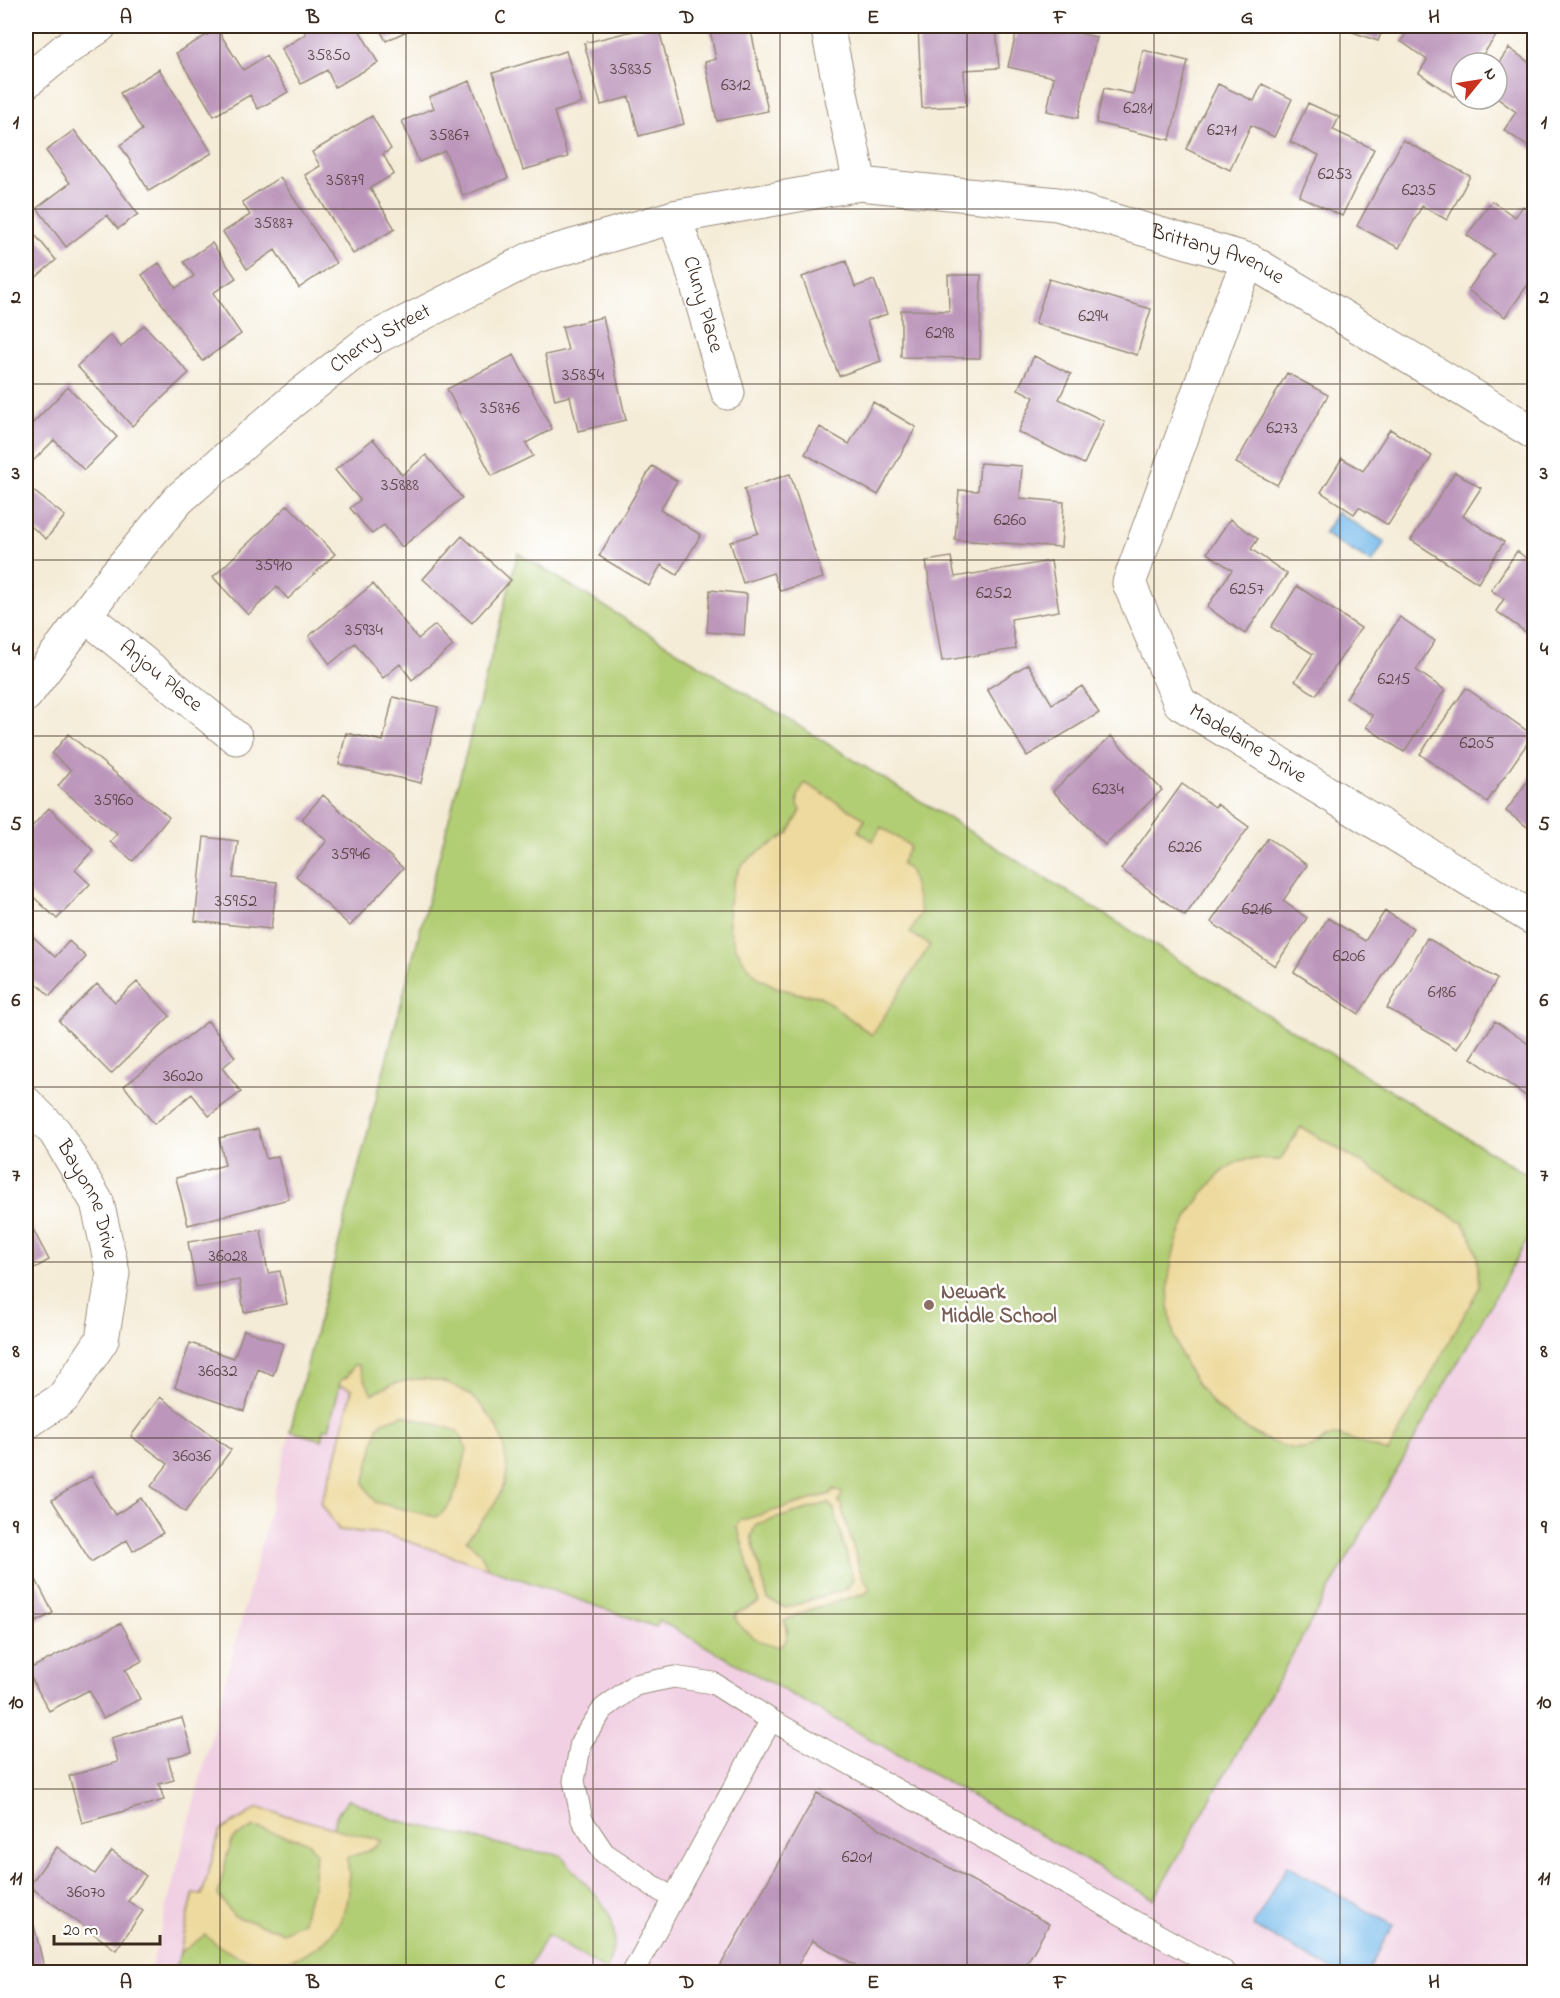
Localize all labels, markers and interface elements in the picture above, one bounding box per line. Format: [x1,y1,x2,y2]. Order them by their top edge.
text: A [120,4,132,33]
text: B [305,4,320,33]
text: C [495,4,506,33]
text: D [679,4,694,33]
text: E [867,4,879,33]
text: F [1053,4,1067,33]
text: G [1241,4,1254,33]
text: H [1428,4,1440,33]
house number: 35850 [308,43,350,69]
north arrow [1449,51,1509,111]
house number: 35835 [610,57,652,83]
text: N [1477,64,1503,85]
house number: 6312 [721,73,751,99]
house number: 6281 [1123,96,1153,122]
text: 1 [13,109,20,138]
text: 1 [1541,109,1548,138]
house number: 6271 [1207,118,1237,144]
house number: 35867 [430,123,470,149]
house number: 6253 [1318,162,1352,188]
house number: 35879 [326,168,364,194]
house number: 6235 [1402,178,1436,204]
house number: 35887 [255,211,294,237]
street label: Brittany Avenue [1146,217,1290,293]
street label: Cluny Place [674,253,731,357]
text: 2 [10,284,21,313]
text: 2 [1538,284,1549,313]
street label: Cherry Street [324,297,436,381]
house number: 6294 [1078,304,1108,330]
house number: 6298 [925,321,955,347]
house number: 35854 [562,363,605,389]
house number: 35876 [480,396,520,422]
house number: 6273 [1266,416,1298,442]
text: 3 [11,460,20,489]
text: 3 [1539,460,1548,489]
house number: 35888 [381,473,419,499]
house number: 6260 [994,508,1027,534]
house number: 35910 [256,553,293,579]
house number: 6257 [1230,577,1265,603]
house number: 6252 [976,581,1012,607]
house number: 35934 [345,618,384,644]
street label: Anjou Place [112,633,209,720]
text: 4 [12,636,21,665]
text: 4 [1540,636,1549,665]
house number: 6215 [1378,667,1410,693]
street label: Madelaine Drive [1183,697,1312,792]
house number: 6205 [1460,731,1494,757]
house number: 6234 [1092,777,1124,803]
house number: 35960 [95,788,134,814]
text: 5 [10,811,22,840]
text: 5 [1538,811,1550,840]
house number: 6226 [1168,835,1202,861]
house number: 35946 [332,842,370,868]
house number: 35952 [215,889,257,915]
house number: 6216 [1242,897,1272,923]
house number: 6206 [1333,944,1365,970]
house number: 6186 [1428,980,1456,1006]
text: 6 [12,987,21,1016]
text: 6 [1540,987,1549,1016]
house number: 36020 [163,1064,203,1090]
street label: Bayonne Drive [48,1134,125,1263]
text: 7 [12,1162,21,1191]
text: 7 [1540,1162,1549,1191]
house number: 36028 [209,1244,248,1270]
place label: Newark Middle School [941,1278,1057,1332]
marker: Newark Middle School [922,1298,936,1312]
text: 8 [11,1338,20,1367]
text: 8 [1539,1338,1548,1367]
house number: 36032 [198,1359,238,1385]
house number: 36036 [173,1444,211,1470]
text: 9 [12,1514,20,1543]
text: 9 [1540,1514,1548,1543]
text: 10 [9,1689,24,1718]
text: 10 [1537,1689,1552,1718]
house number: 6201 [842,1845,872,1871]
text: 11 [10,1865,23,1894]
text: 11 [1538,1865,1551,1894]
house number: 36070 [67,1880,105,1906]
scale bar [54,1908,160,1946]
text: 20 m [63,1918,98,1944]
text: A [120,1969,132,1998]
text: B [305,1969,320,1998]
text: C [495,1969,506,1998]
text: D [679,1969,694,1998]
text: E [867,1969,879,1998]
text: F [1053,1969,1067,1998]
text: G [1241,1969,1254,1998]
text: H [1428,1969,1440,1998]

